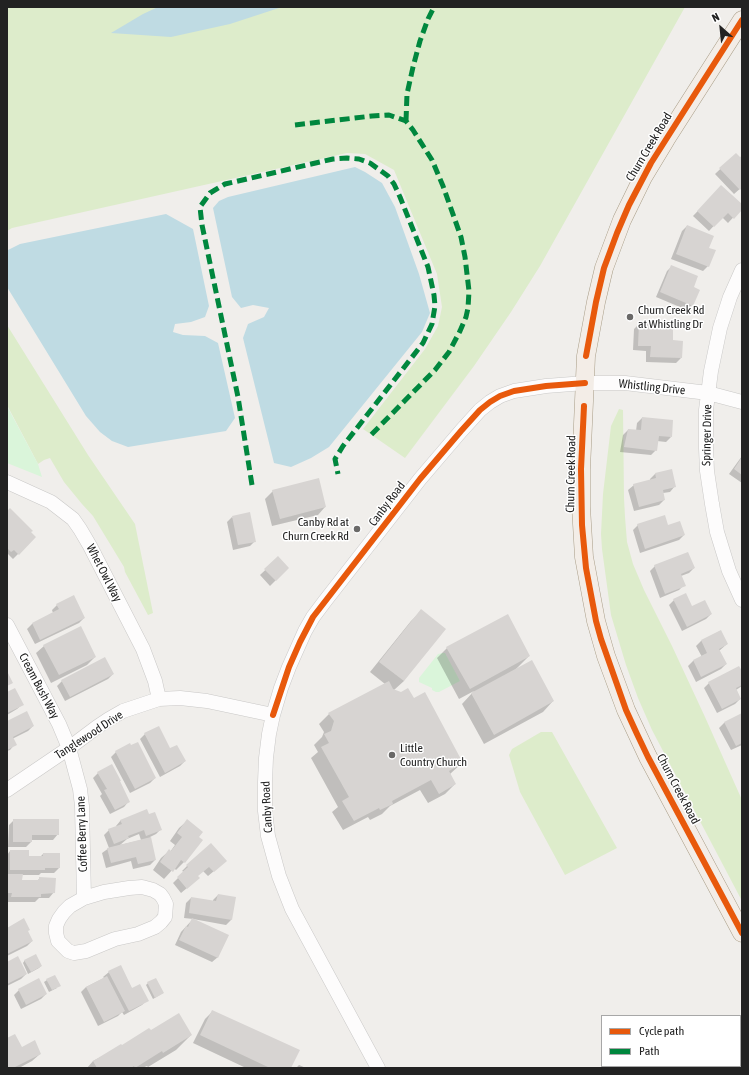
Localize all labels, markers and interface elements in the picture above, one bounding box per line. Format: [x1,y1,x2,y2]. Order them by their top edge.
north arrow [701,8,741,48]
text: N [710,10,721,24]
street label: Churn Creek Road [623,110,675,184]
place label: Churn Creek Rd at Whistling Dr [638,303,704,331]
marker: Churn Creek Rd at Whistling Dr [625,312,635,322]
street label: Whistling Drive [618,376,686,398]
street label: Springer Drive [699,404,715,466]
street label: Churn Creek Road [563,435,579,513]
street label: Canby Road [366,479,408,529]
place label: Canby Rd at Churn Creek Rd [283,515,349,543]
marker: Canby Rd at Churn Creek Rd [352,524,362,534]
street label: Whet Owl Way [83,542,125,604]
street label: Cream Bush Way [16,651,62,721]
street label: Tanglewood Drive [52,708,126,762]
place label: Little Country Church [400,741,467,769]
marker: Little Country Church [387,750,397,760]
street label: Churn Creek Road [653,751,703,827]
street label: Canby Road [258,781,276,833]
street label: Coffee Berry Lane [73,796,91,872]
legend [601,1015,741,1067]
text: Cycle path [639,1024,684,1038]
text: Path [639,1044,660,1058]

